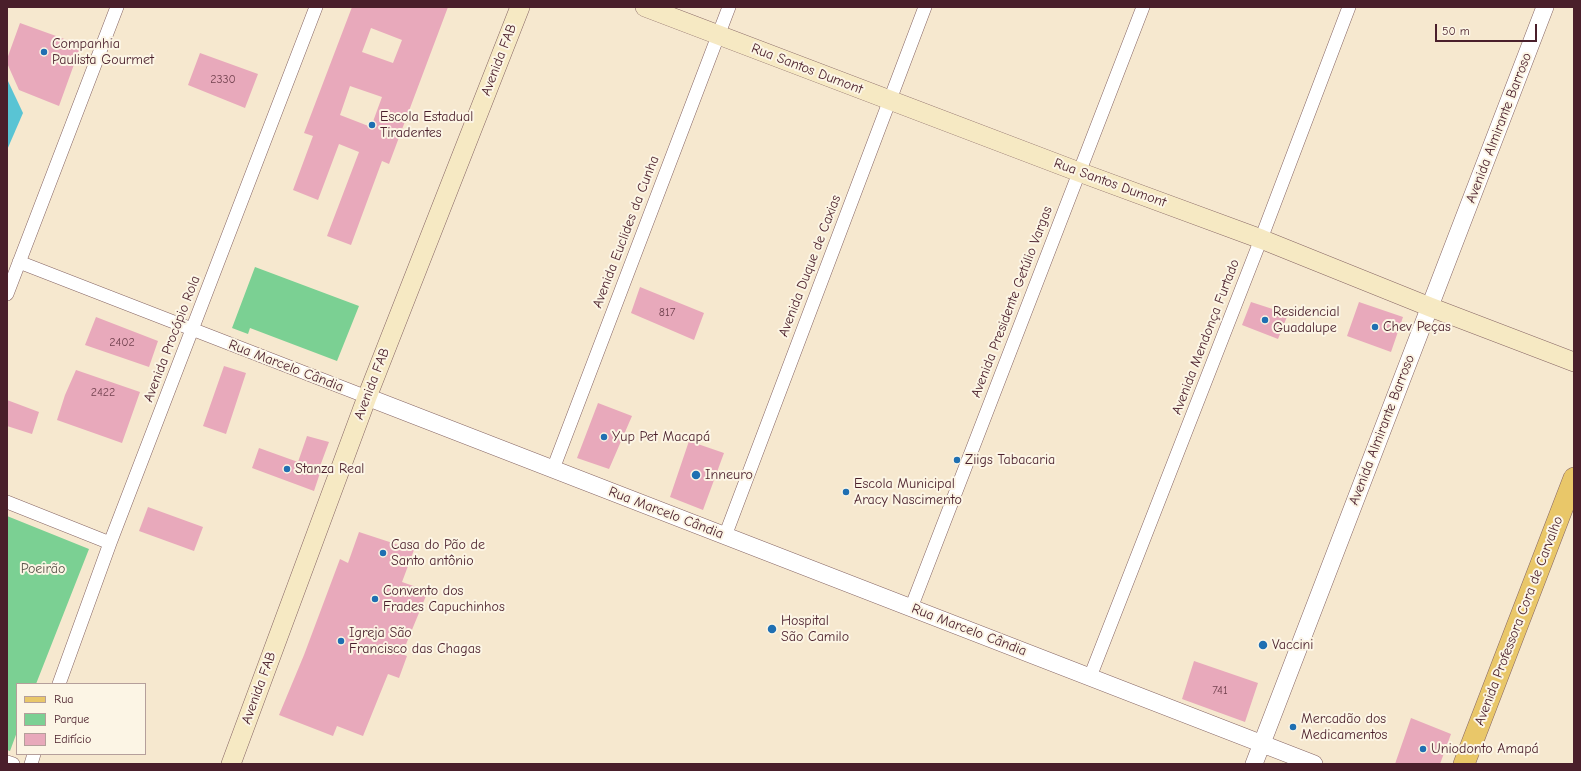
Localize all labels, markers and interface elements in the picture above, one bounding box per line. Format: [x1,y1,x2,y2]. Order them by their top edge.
scale bar [1437,16,1539,42]
street label: Avenida FAB [478,22,520,98]
text: 50 m [1442,24,1470,38]
place label: Companhia Paulista Gourmet [52,36,154,68]
street label: Rua Santos Dumont [749,40,865,98]
marker: Companhia Paulista Gourmet [39,47,49,57]
street label: Avenida Almirante Barroso [1463,50,1535,206]
house number: 2330 [210,73,236,87]
place label: Escola Estadual Tiradentes [380,109,473,142]
marker: Escola Estadual Tiradentes [367,120,377,130]
street label: Avenida Euclides da Cunha [589,153,663,311]
street label: Rua Santos Dumont [1052,155,1168,211]
street label: Avenida Duque de Caxias [775,193,845,339]
street label: Avenida Presidente Getúlio Vargas [968,204,1056,400]
street label: Avenida Mendonça Furtado [1169,257,1243,417]
street label: Avenida Procópio Rola [140,273,204,405]
place label: Residencial Guadalupe [1273,304,1340,336]
house number: 817 [659,306,675,320]
marker: Residencial Guadalupe [1260,315,1270,325]
place label: Chev Peças [1383,319,1451,335]
marker: Chev Peças [1370,322,1380,332]
house number: 2402 [109,336,135,350]
street label: Rua Marcelo Cândia [226,336,346,396]
street label: Avenida FAB [351,346,393,422]
street label: Avenida Almirante Barroso [1346,352,1418,508]
house number: 2422 [91,386,115,400]
place label: Yup Pet Macapá [612,429,710,445]
marker: Yup Pet Macapá [599,432,609,442]
place label: Ziigs Tabacaria [965,452,1055,468]
marker: Ziigs Tabacaria [952,455,962,465]
place label: Stanza Real [295,461,364,477]
marker: Stanza Real [282,464,292,474]
place label: Inneuro [705,467,753,483]
marker: Inneuro [690,469,702,481]
place label: Escola Municipal Aracy Nascimento [854,476,962,508]
street label: Rua Marcelo Cândia [606,483,726,543]
marker: Escola Municipal Aracy Nascimento [841,487,851,497]
street label: Avenida Professora Cora de Carvalho [1471,514,1567,728]
place label: Casa do Pão de Santo antônio [391,537,485,570]
marker: Casa do Pão de Santo antônio [378,548,388,558]
park label: Poeirão [21,561,65,577]
place label: Convento dos Frades Capuchinhos [383,583,505,616]
marker: Convento dos Frades Capuchinhos [370,594,380,604]
street label: Rua Marcelo Cândia [909,600,1029,660]
place label: Hospital São Camilo [781,613,849,646]
marker: Hospital São Camilo [766,623,778,635]
place label: Igreja São Francisco das Chagas [349,625,481,658]
marker: Igreja São Francisco das Chagas [336,636,346,646]
place label: Vaccini [1272,637,1314,653]
marker: Vaccini [1257,639,1269,651]
street label: Avenida FAB [238,650,280,726]
legend [16,683,146,755]
house number: 741 [1212,684,1228,698]
text: Rua [54,692,73,706]
place label: Mercadão dos Medicamentos [1301,711,1387,744]
text: Parque [54,712,89,726]
marker: Mercadão dos Medicamentos [1288,722,1298,732]
text: Edifício [54,732,91,746]
place label: Uniodonto Amapá [1431,741,1539,757]
marker: Uniodonto Amapá [1418,744,1428,754]

